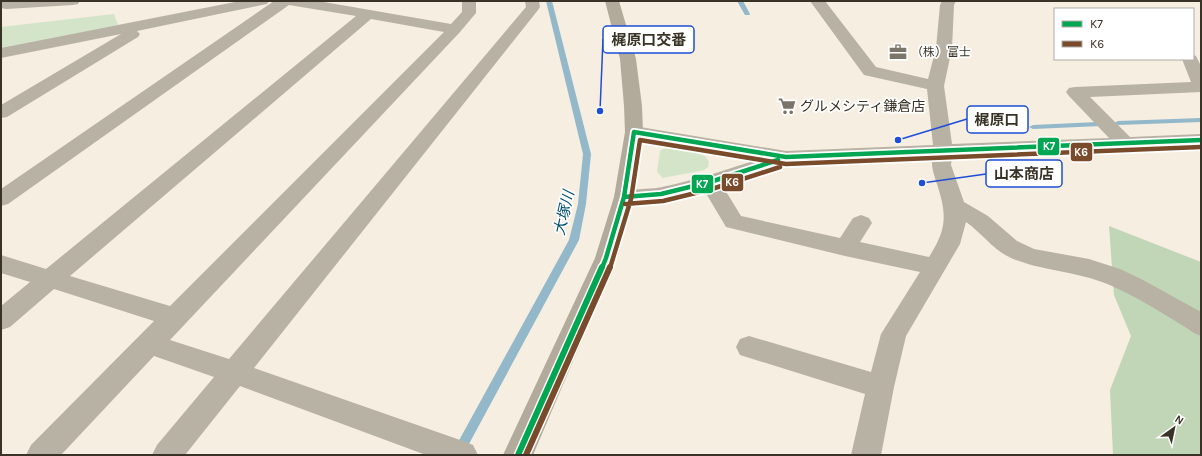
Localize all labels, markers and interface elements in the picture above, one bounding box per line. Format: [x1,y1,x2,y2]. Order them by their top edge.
legend [1054,8,1194,60]
text: K7 [1090,17,1103,31]
callout: 梶原口交番 [603,26,694,53]
text: 梶原口交番 [611,31,687,49]
text: K6 [1090,37,1104,51]
office icon: （株）富士 [888,42,908,62]
place label: （株）富士 [911,45,971,59]
supermarket icon: グルメシティ鎌倉店 [777,96,797,116]
place label: グルメシティ鎌倉店 [800,98,925,115]
callout: 梶原口 [967,106,1028,133]
text: 梶原口 [974,111,1020,129]
line badge: K7 [1037,137,1060,156]
text: K7 [1043,140,1056,153]
line badge: K6 [1070,142,1093,162]
text: K6 [1074,146,1088,159]
callout: 山本商店 [986,160,1062,187]
text: 山本商店 [994,165,1054,183]
line badge: K6 [721,173,744,192]
line badge: K7 [691,174,714,194]
text: K6 [725,176,739,189]
text: K7 [696,178,709,191]
water label: 大塚川 [550,187,578,237]
north arrow [1154,408,1194,448]
text: N [1172,412,1186,428]

